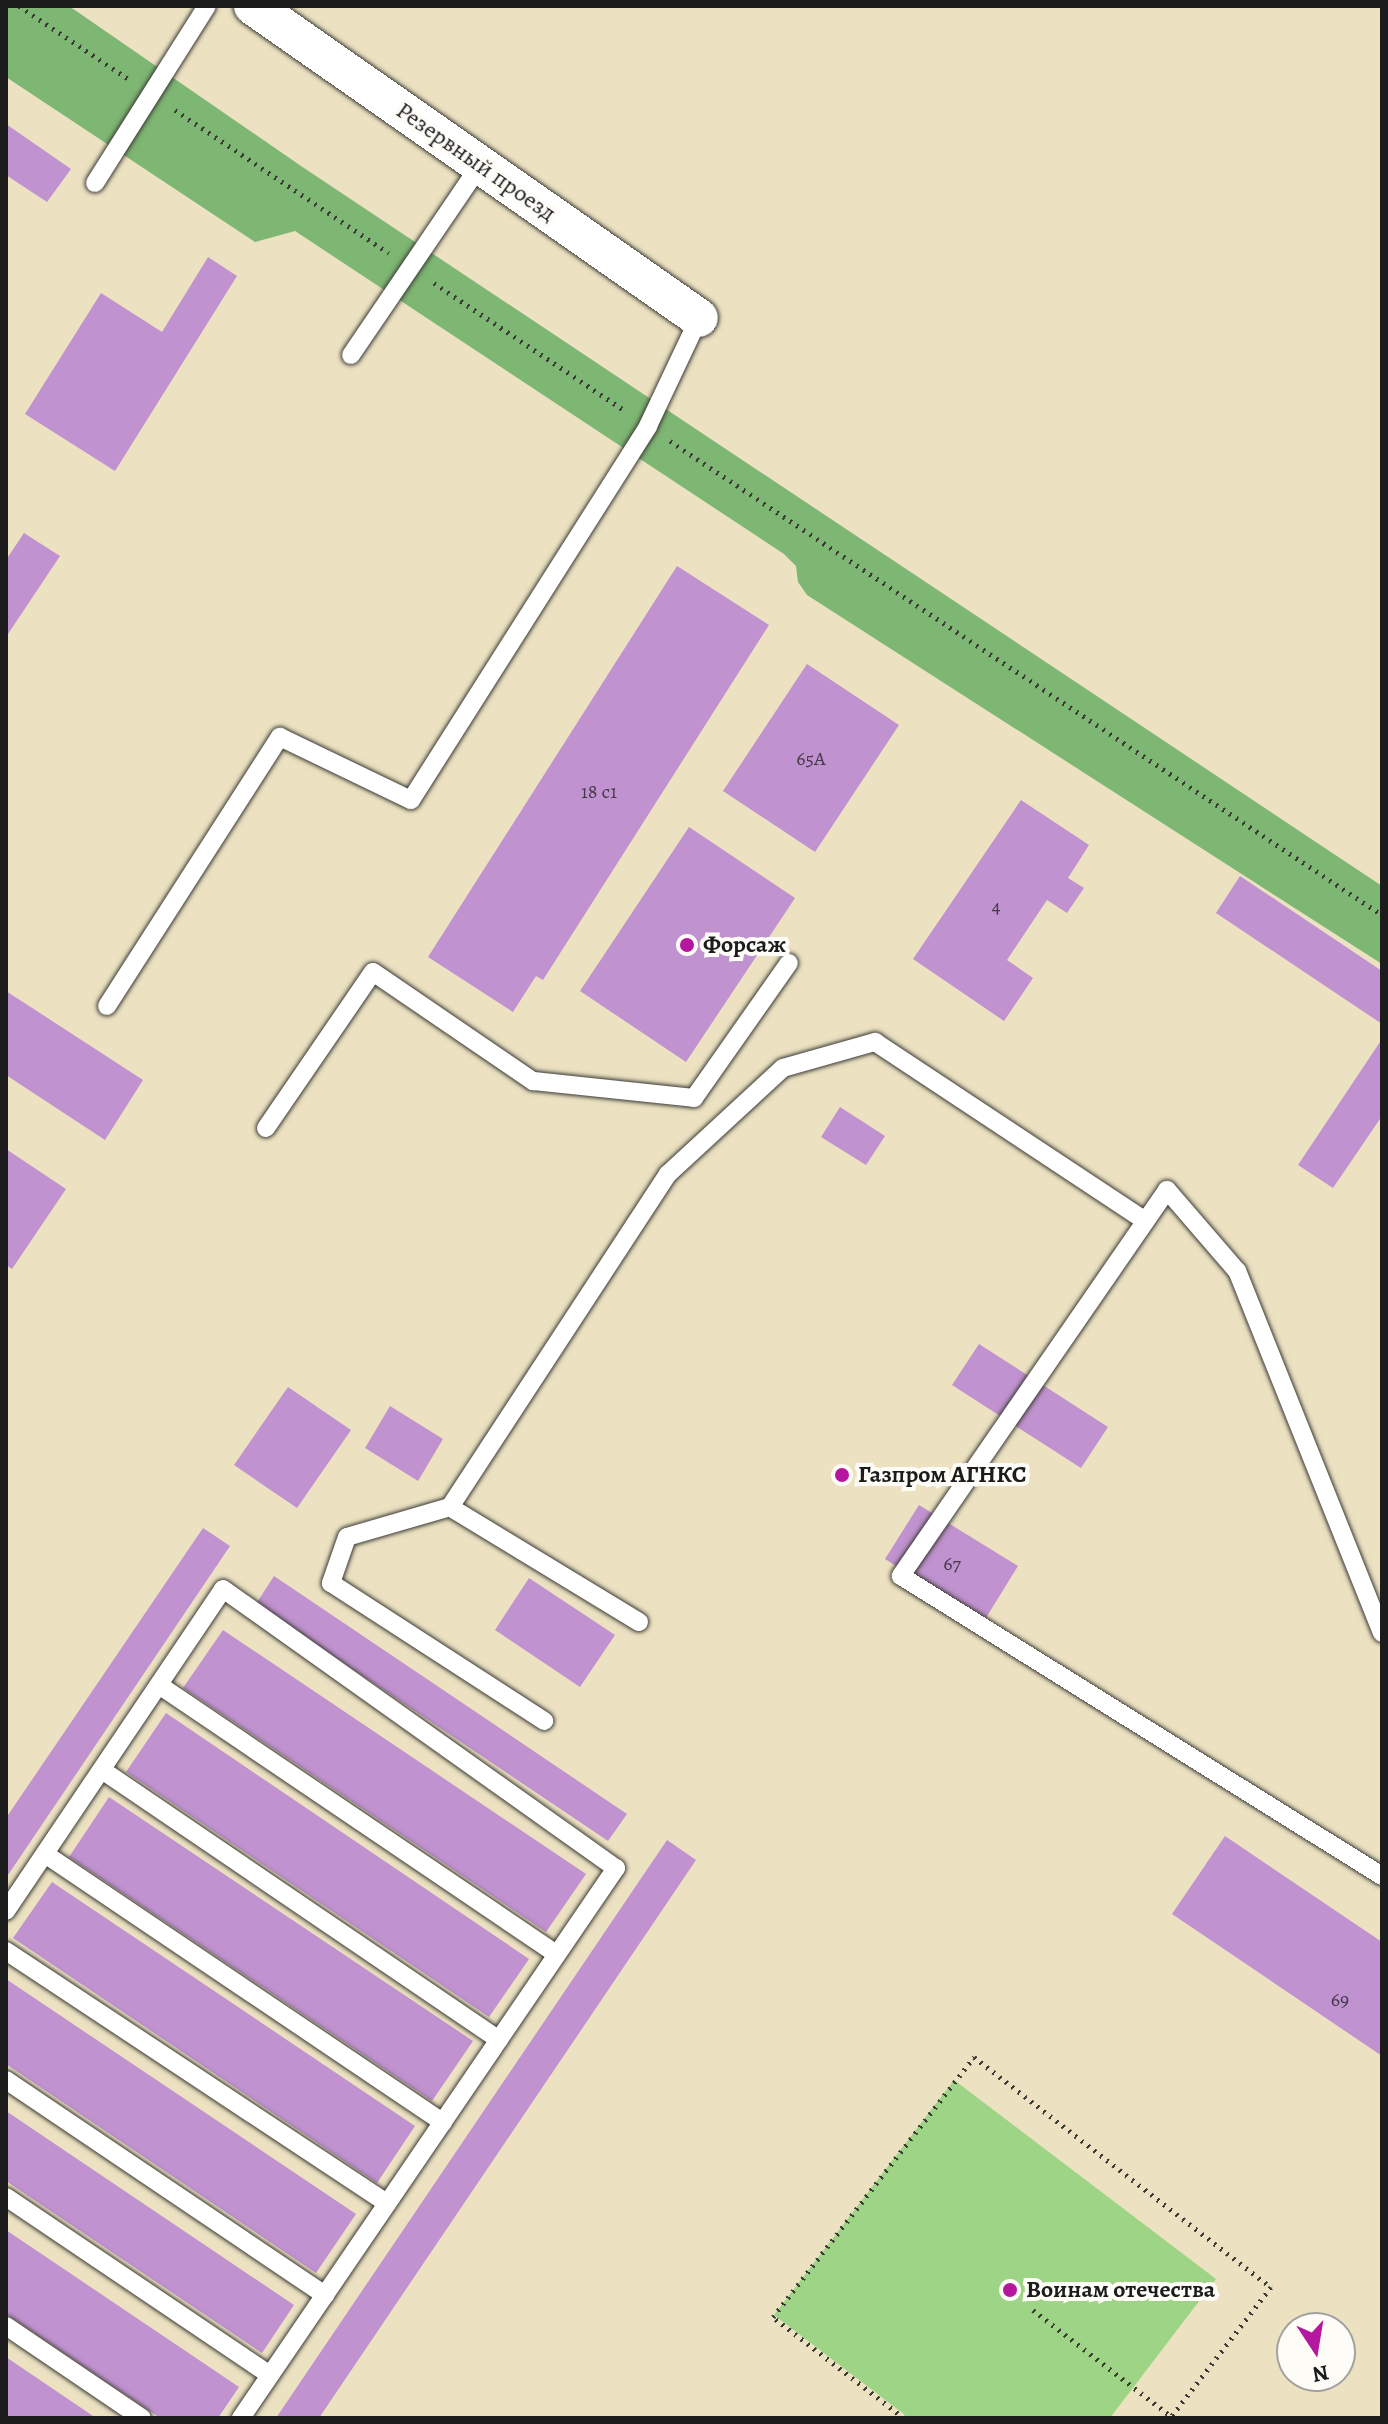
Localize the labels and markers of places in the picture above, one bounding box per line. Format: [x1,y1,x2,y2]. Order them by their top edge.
place label: Форсаж [703,931,786,959]
marker: Форсаж [678,936,696,954]
place label: Газпром АГНКС [858,1461,1027,1489]
marker: Газпром АГНКС [833,1466,851,1484]
place label: Воинам отечества [1026,2276,1215,2304]
marker: Воинам отечества [1001,2281,1019,2299]

